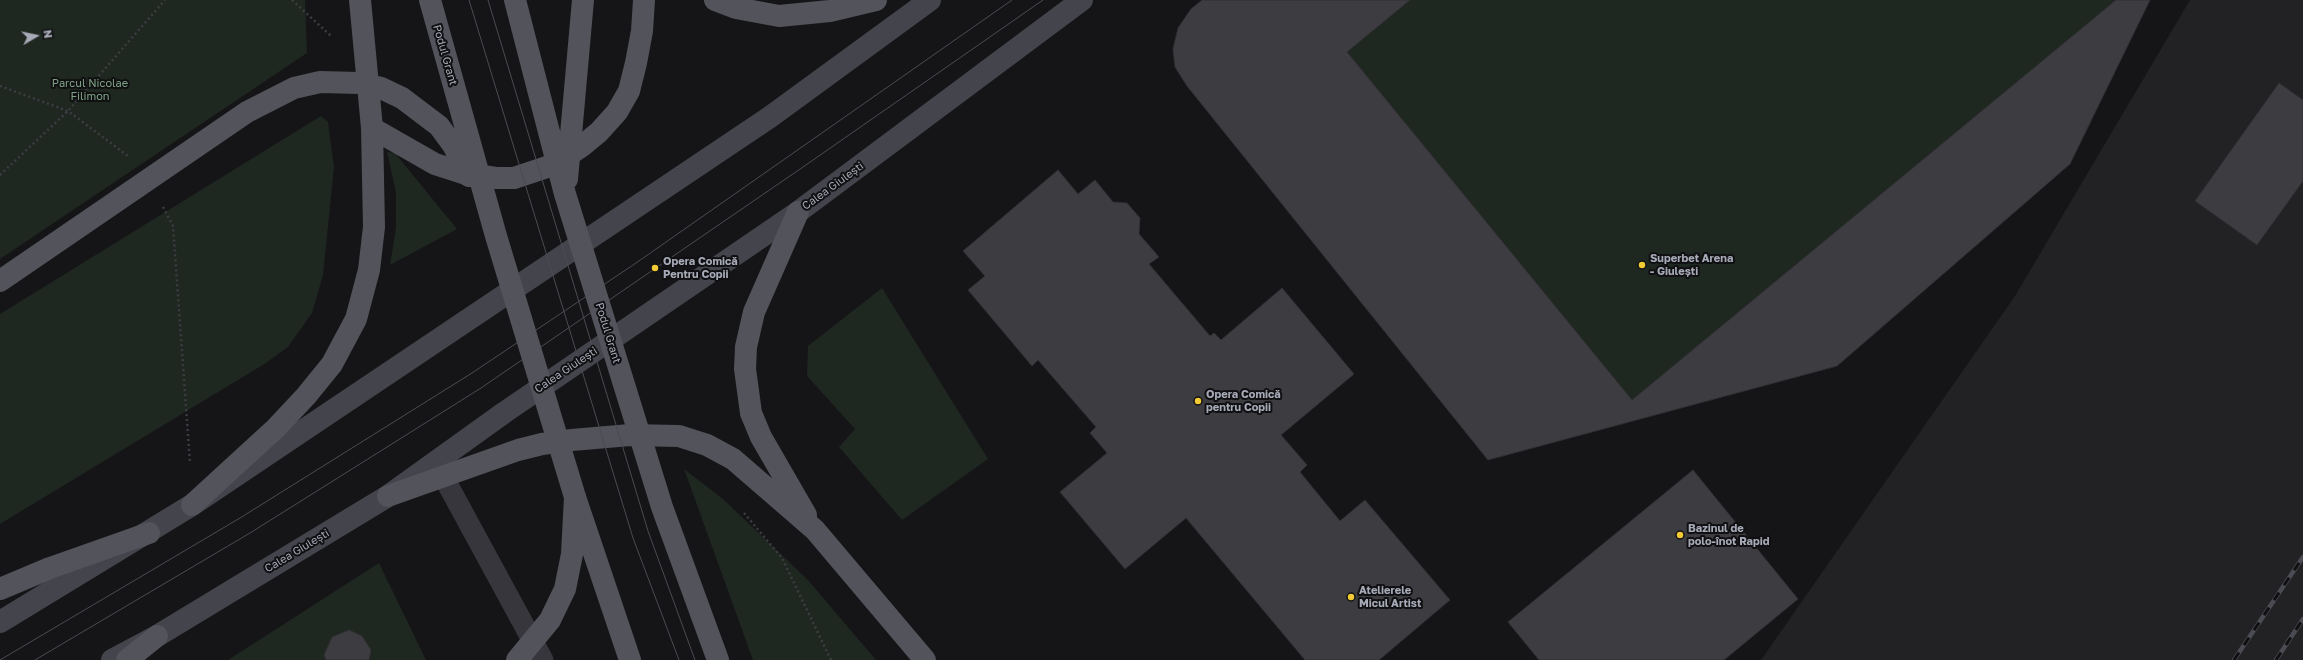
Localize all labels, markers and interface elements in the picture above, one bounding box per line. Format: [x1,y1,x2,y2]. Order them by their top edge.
north arrow [16,16,56,56]
street label: Podul Grant [430,23,460,87]
text: N [41,29,55,39]
park label: Parcul Nicolae Filimon [52,77,128,103]
street label: Calea Giulești [800,159,866,213]
place label: Superbet Arena - Giulești [1650,252,1733,278]
place label: Opera Comică Pentru Copii [663,255,738,281]
marker: Superbet Arena - Giulești [1637,260,1647,270]
marker: Opera Comică Pentru Copii [650,263,660,273]
street label: Podul Grant [593,301,623,365]
street label: Calea Giulești [532,344,600,396]
place label: Opera Comică pentru Copii [1206,388,1281,414]
marker: Opera Comică pentru Copii [1193,396,1203,406]
place label: Bazinul de polo-înot Rapid [1688,522,1770,548]
street label: Calea Giulești [262,527,332,575]
marker: Bazinul de polo-înot Rapid [1675,530,1685,540]
place label: Atelierele Micul Artist [1359,584,1421,610]
marker: Atelierele Micul Artist [1346,592,1356,602]

